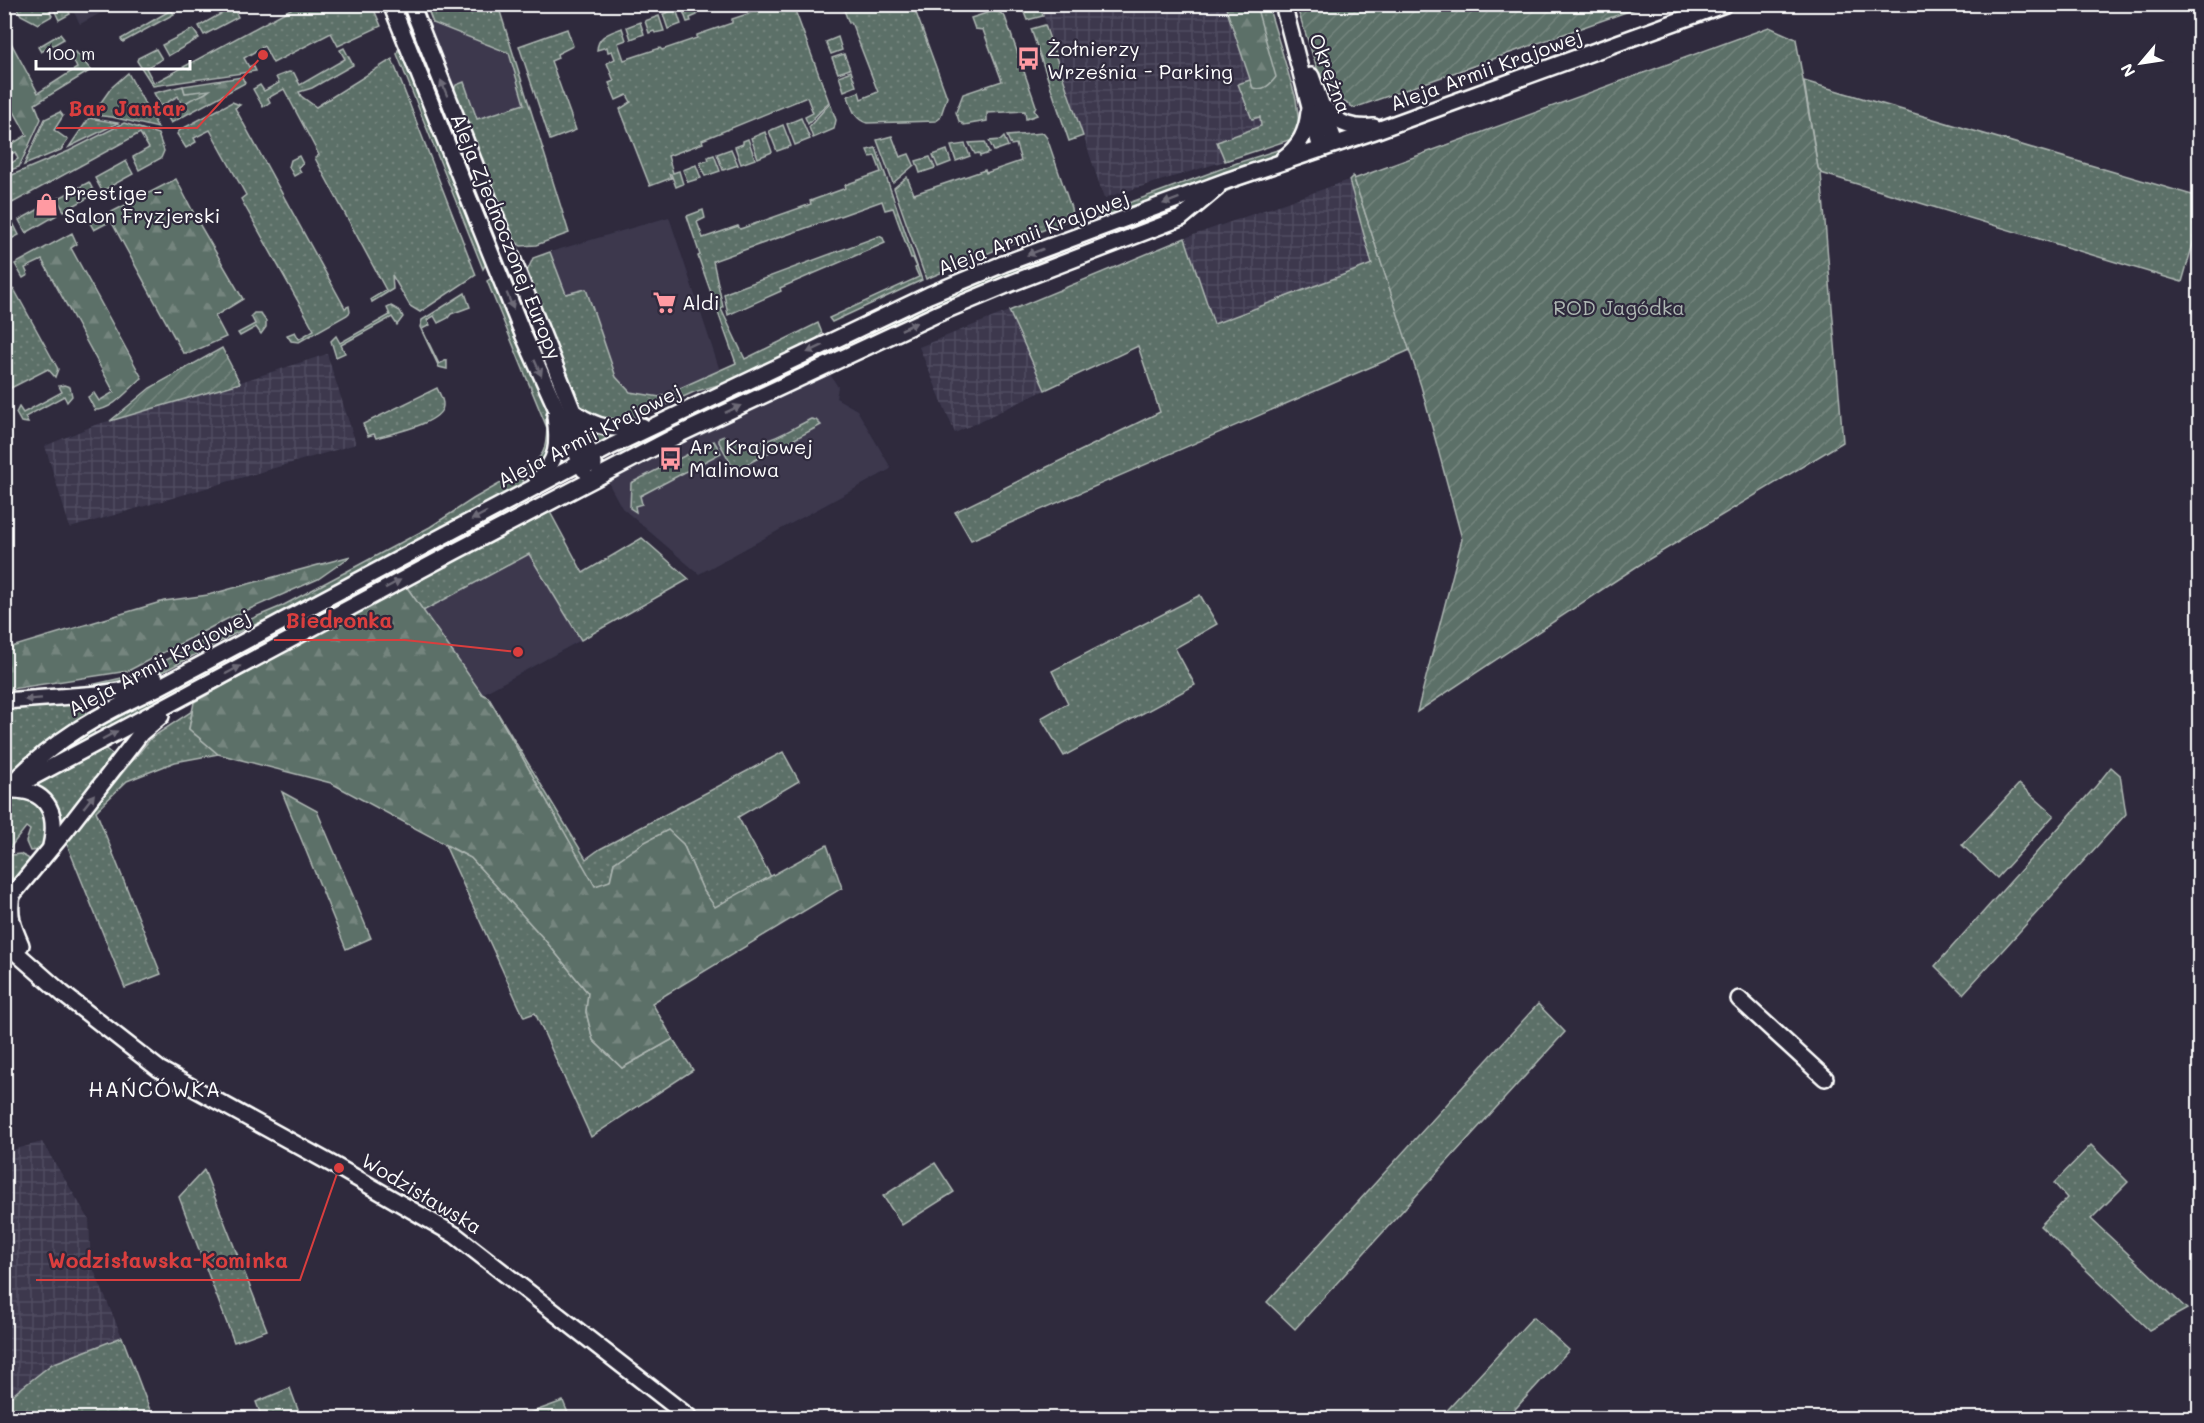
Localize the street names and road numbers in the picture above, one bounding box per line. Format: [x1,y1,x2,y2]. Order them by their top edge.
street label: Aleja Armii Krajowej [1386,22,1586,116]
street label: Okrężna [1304,29,1358,117]
street label: Aleja Zjednoczonej Europy [446,109,568,363]
street label: Aleja Armii Krajowej [934,183,1132,281]
street label: Aleja Armii Krajowej [493,377,685,493]
street label: Aleja Armii Krajowej [63,603,255,721]
street label: Wodzisławska [357,1147,487,1239]

